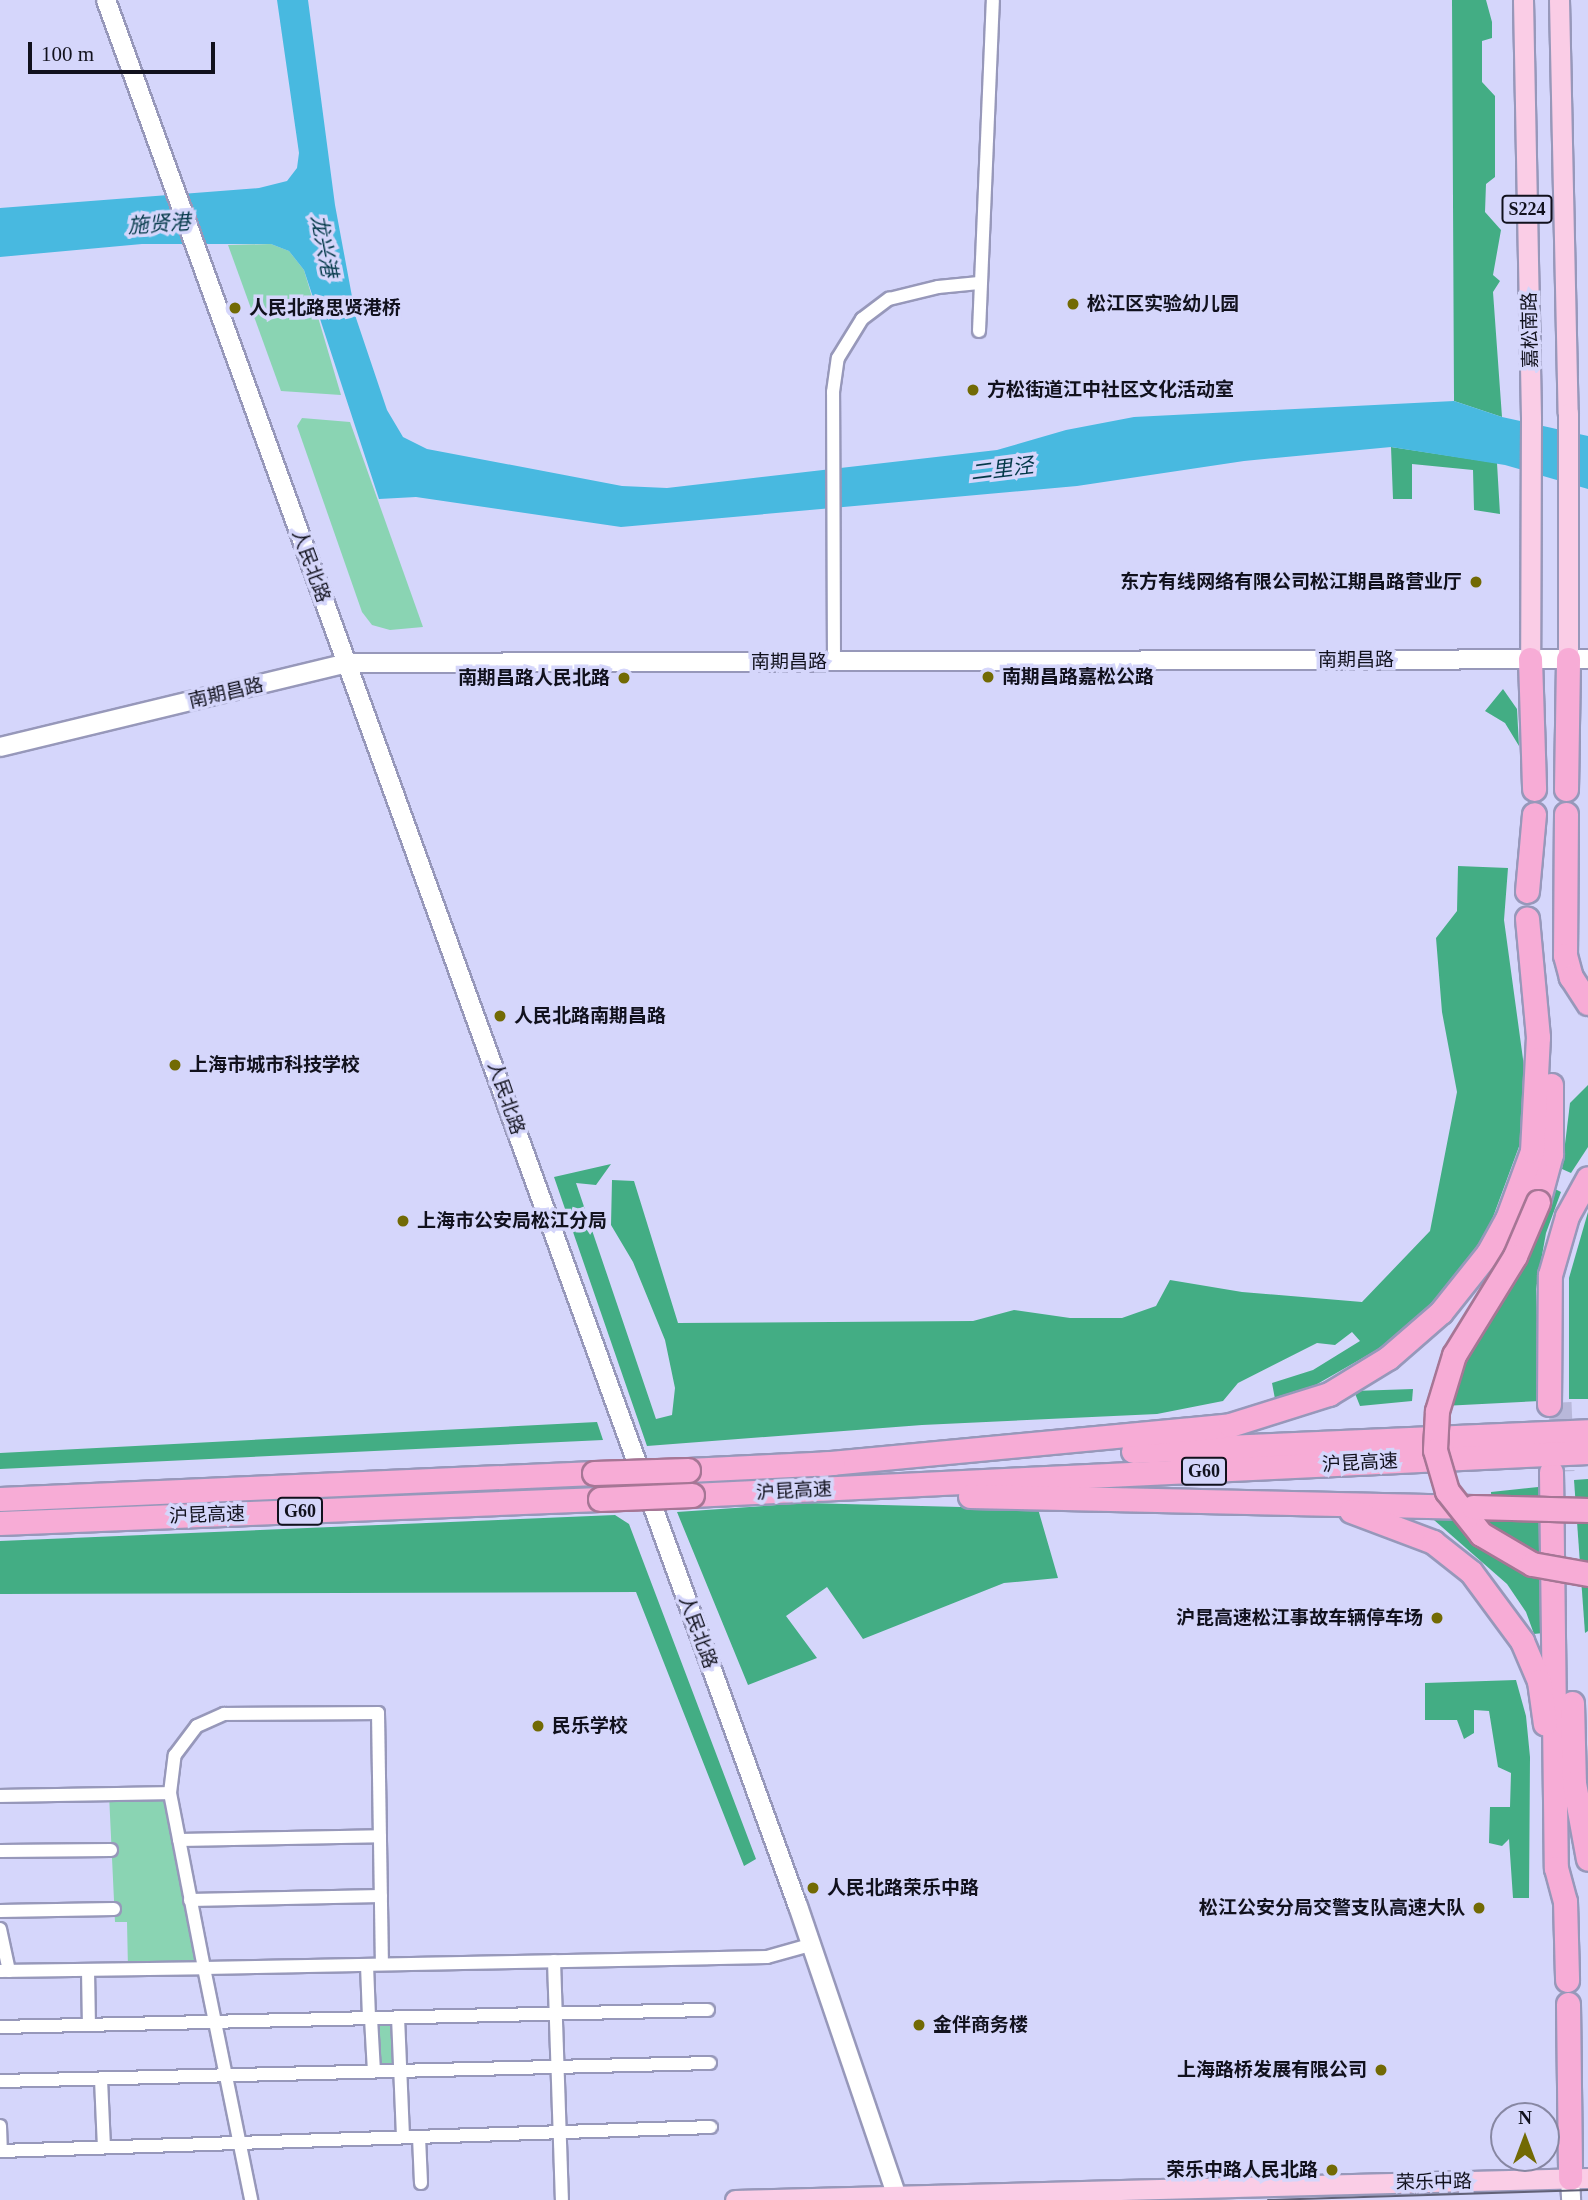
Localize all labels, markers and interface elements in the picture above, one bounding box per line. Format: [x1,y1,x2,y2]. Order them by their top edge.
scale bar [32,28,219,72]
text: 100 m [41,42,94,66]
road number: S224 [1501,194,1553,224]
water label: 施贤港 [127,209,191,239]
water label: 龙兴港 [306,213,342,279]
street label: 嘉松南路 [1518,292,1542,368]
place label: 松江区实验幼儿园 [1087,293,1239,315]
marker: 松江区实验幼儿园 [1065,296,1081,312]
place label: 人民北路思贤港桥 [249,297,401,319]
marker: 人民北路思贤港桥 [227,300,243,316]
place label: 方松街道江中社区文化活动室 [987,379,1234,401]
marker: 方松街道江中社区文化活动室 [965,382,981,398]
water label: 二里泾 [969,453,1035,485]
street label: 人民北路 [287,526,335,606]
place label: 东方有线网络有限公司松江期昌路营业厅 [1120,571,1462,593]
marker: 东方有线网络有限公司松江期昌路营业厅 [1468,574,1484,590]
street label: 南期昌路 [1318,649,1394,671]
street label: 南期昌路 [751,651,827,673]
place label: 南期昌路嘉松公路 [1002,666,1154,688]
place label: 南期昌路人民北路 [458,667,610,689]
marker: 南期昌路嘉松公路 [980,669,996,685]
marker: 南期昌路人民北路 [616,670,632,686]
street label: 南期昌路 [186,673,266,713]
place label: 人民北路南期昌路 [514,1005,666,1027]
marker: 人民北路南期昌路 [492,1008,508,1024]
place label: 上海市城市科技学校 [189,1054,360,1076]
marker: 上海市城市科技学校 [167,1057,183,1073]
street label: 人民北路 [483,1058,529,1138]
place label: 上海市公安局松江分局 [417,1210,607,1232]
marker: 上海市公安局松江分局 [395,1213,411,1229]
street label: 沪昆高速 [1321,1450,1399,1476]
road number: G60 [1180,1456,1228,1486]
street label: 沪昆高速 [755,1478,833,1504]
road number: G60 [276,1496,324,1526]
street label: 沪昆高速 [169,1502,245,1528]
street label: 人民北路 [674,1592,722,1672]
place label: 沪昆高速松江事故车辆停车场 [1176,1607,1423,1629]
marker: 沪昆高速松江事故车辆停车场 [1429,1610,1445,1626]
place label: 民乐学校 [552,1715,628,1737]
marker: 民乐学校 [530,1718,546,1734]
place label: 人民北路荣乐中路 [827,1877,979,1899]
marker: 人民北路荣乐中路 [805,1880,821,1896]
place label: 松江公安分局交警支队高速大队 [1199,1897,1465,1919]
marker: 松江公安分局交警支队高速大队 [1471,1900,1487,1916]
place label: 金伴商务楼 [933,2014,1028,2036]
marker: 金伴商务楼 [911,2017,927,2033]
place label: 上海路桥发展有限公司 [1177,2059,1367,2081]
marker: 上海路桥发展有限公司 [1373,2062,1389,2078]
north arrow [1490,2102,1560,2172]
text: N [1518,2107,1532,2128]
place label: 荣乐中路人民北路 [1166,2159,1318,2181]
marker: 荣乐中路人民北路 [1324,2162,1340,2178]
street label: 荣乐中路 [1396,2170,1472,2194]

